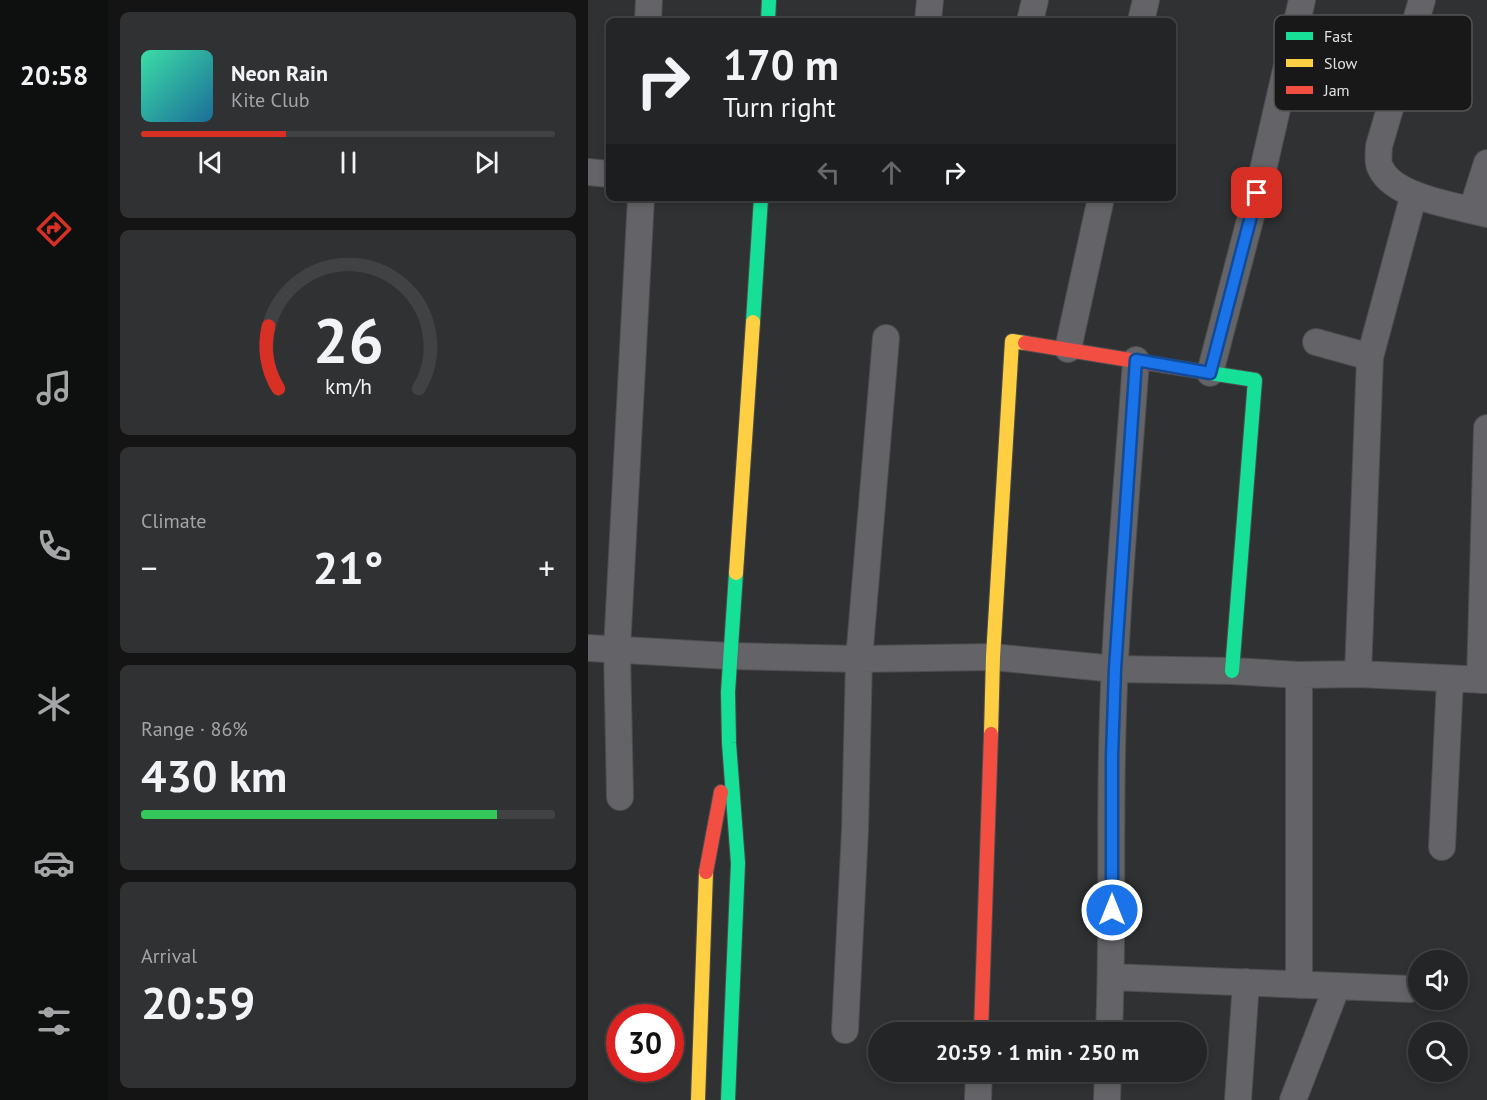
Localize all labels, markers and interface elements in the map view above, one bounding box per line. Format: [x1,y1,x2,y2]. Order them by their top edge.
legend [1274,15,1472,111]
text: Fast [1324,26,1353,46]
text: 170 m [723,37,839,92]
icon: right [624,42,702,120]
text: Slow [1324,53,1358,73]
text: 20:58 [20,58,88,92]
text: Neon Rain [231,59,328,87]
text: Jam [1323,80,1350,100]
text: Kite Club [231,87,309,113]
text: Turn right [723,90,836,124]
icon: previous [194,146,227,179]
icon: pause [332,146,365,179]
icon: next [470,146,503,179]
icon: left [812,156,845,189]
icon: ahead [875,156,908,189]
icon: right [938,156,971,189]
pin [1231,167,1282,218]
icon: arrive [1240,176,1273,209]
icon: directions [33,208,75,250]
text: 26 [313,300,383,381]
icon: music [33,367,75,409]
text: km/h [324,373,371,401]
text: Climate [141,508,207,534]
icon: phone [33,525,75,567]
text: 21° [313,538,383,596]
text: − [141,546,158,589]
text: + [538,546,555,589]
icon: climate [33,683,75,725]
text: Range · 86% [141,716,248,742]
text: 430 km [141,746,287,804]
icon: car [33,842,75,884]
position arrow [1080,878,1144,942]
text: Arrival [141,943,197,969]
map controls [1408,950,1468,1082]
button: sound [1408,950,1468,1010]
text: 20:59 [141,973,255,1031]
icon: filters [33,1000,75,1042]
speed limit sign: 30 [606,1004,684,1082]
button: search [1408,1022,1468,1082]
text: 20:59 · 1 min · 250 m [936,1038,1139,1066]

